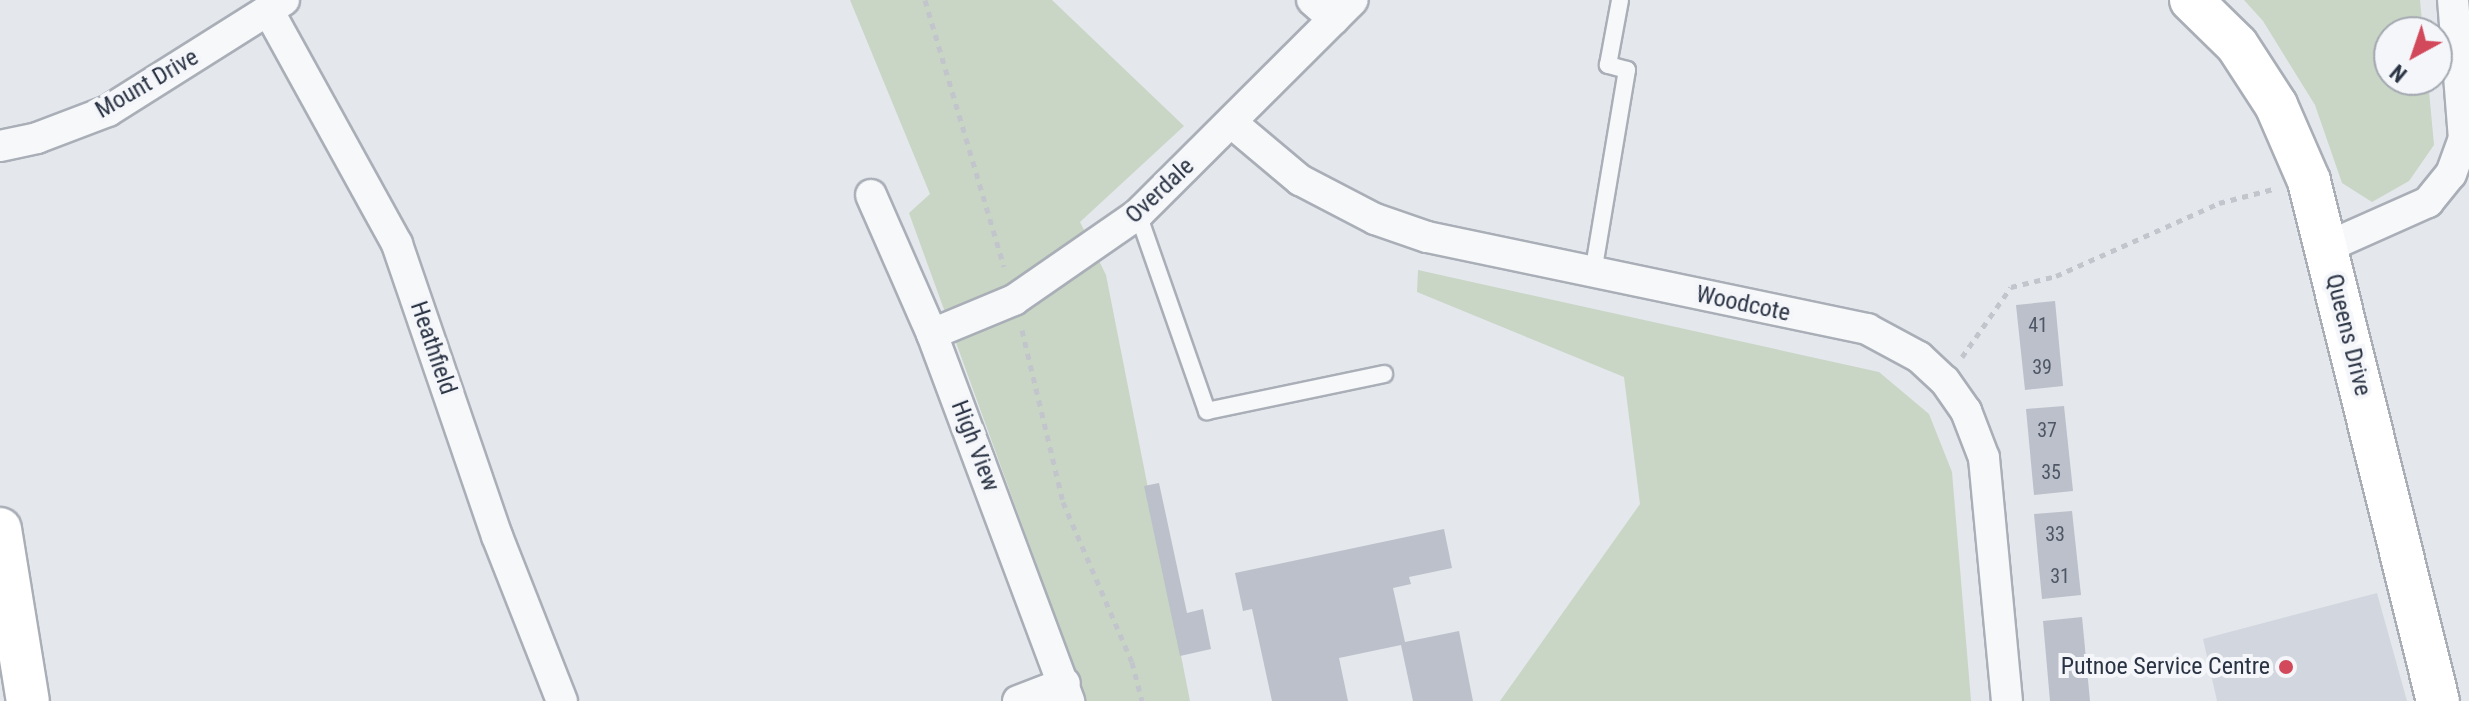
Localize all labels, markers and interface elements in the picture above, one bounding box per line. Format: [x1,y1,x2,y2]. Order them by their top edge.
north arrow [2373,16,2453,96]
street label: Mount Drive [90,43,204,125]
text: N [2385,59,2412,87]
street label: Overdale [1120,152,1200,230]
street label: Queens Drive [2319,271,2377,399]
street label: Woodcote [1693,280,1793,328]
street label: Heathfield [404,298,462,398]
house number: 41 [2028,313,2048,337]
house number: 39 [2032,355,2052,379]
street label: High View [945,396,1005,496]
house number: 37 [2037,418,2057,442]
house number: 35 [2041,460,2061,484]
house number: 33 [2045,522,2065,546]
house number: 31 [2050,564,2070,588]
place label: Putnoe Service Centre [2061,653,2270,681]
marker: Putnoe Service Centre [2277,658,2295,676]

